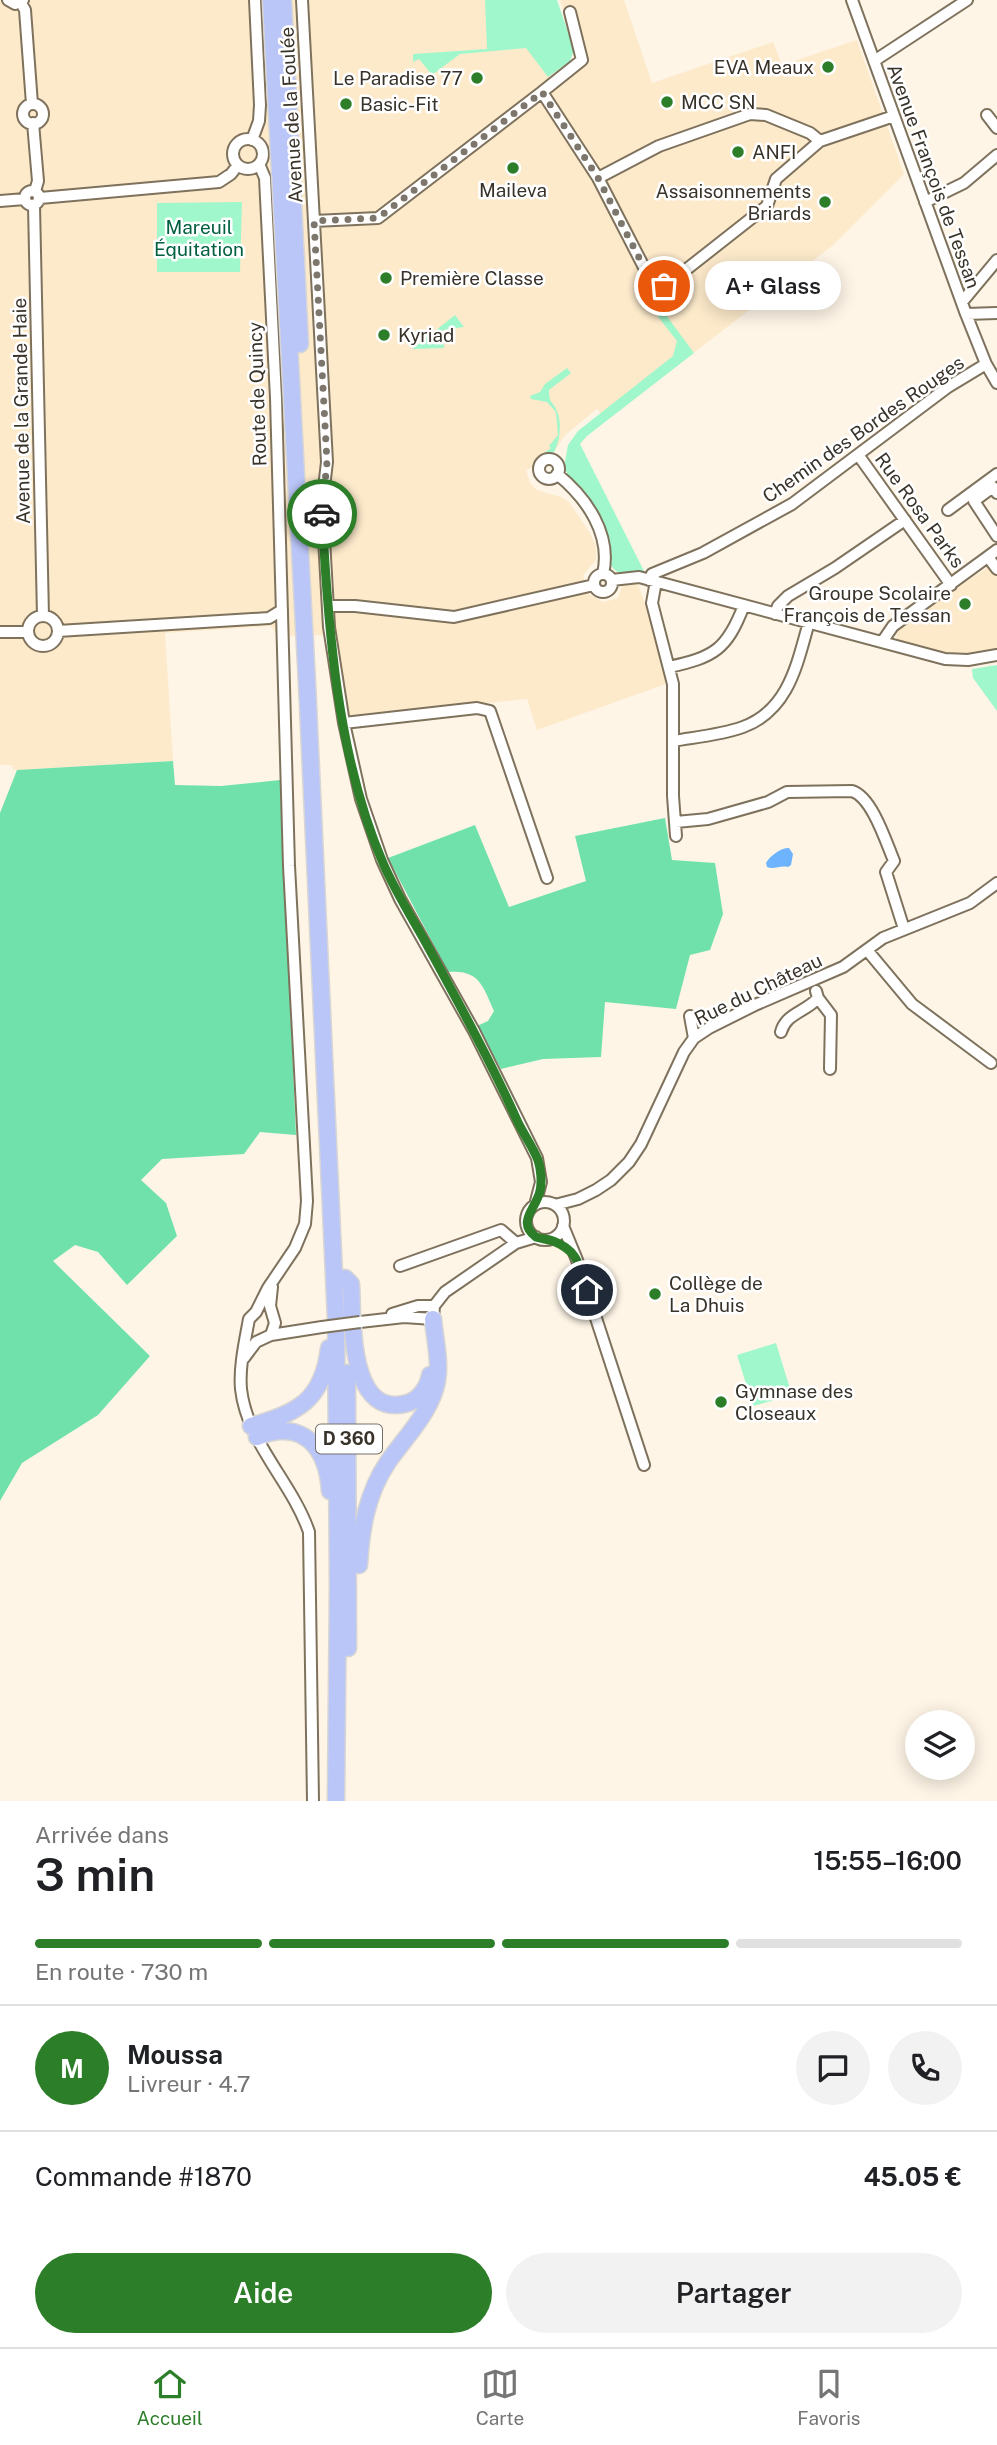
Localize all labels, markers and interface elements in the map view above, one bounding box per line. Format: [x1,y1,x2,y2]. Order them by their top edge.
street label: Avenue de la Foulée [275,26,307,204]
place label: EVA Meaux [714,56,814,78]
marker: EVA Meaux [820,59,836,75]
street label: Avenue François de Tessan [883,61,985,291]
place label: Le Paradise 77 [333,67,463,89]
marker: Le Paradise 77 [469,70,485,86]
place label: MCC SN [681,91,756,113]
place label: Basic-Fit [360,93,439,115]
marker: MCC SN [659,94,675,110]
marker: Basic-Fit [338,96,354,112]
place label: ANFI [752,141,796,163]
marker: ANFI [730,144,746,160]
marker: Maileva [505,160,521,176]
place label: Maileva [479,179,547,201]
place label: Assaisonnements Briards [656,180,811,224]
marker: Assaisonnements Briards [817,194,833,210]
park label: Mareuil Équitation [154,216,244,260]
pin [634,256,694,316]
callout: A+ Glass [706,262,842,310]
place label: Première Classe [400,267,544,289]
icon: bag [645,267,683,305]
marker: Première Classe [378,270,394,286]
text: A+ Glass [725,272,821,299]
street label: Avenue de la Grande Haie [8,298,34,524]
street label: Route de Quincy [243,321,271,467]
place label: Kyriad [398,324,454,346]
marker: Kyriad [376,327,392,343]
street label: Chemin des Bordes Rouges [758,351,968,507]
street label: Rue Rosa Parks [871,448,969,572]
courier [287,479,357,549]
icon: car [303,495,341,533]
place label: Groupe Scolaire François de Tessan [784,582,951,626]
marker: Groupe Scolaire François de Tessan [957,596,973,612]
street label: Rue du Château [691,949,825,1029]
pin [557,1260,617,1320]
icon: home [568,1271,606,1309]
place label: Collège de La Dhuis [669,1272,763,1316]
marker: Collège de La Dhuis [647,1286,663,1302]
place label: Gymnase des Closeaux [735,1380,853,1424]
marker: Gymnase des Closeaux [713,1394,729,1410]
road number: D 360 [316,1424,382,1454]
map controls [905,1710,975,1780]
button: layers [905,1710,975,1780]
text: Arrivée dans [35,1821,169,1848]
text: 15:55–16:00 [813,1845,962,1876]
text: 3 min [35,1847,155,1901]
text: En route · 730 m [35,1958,208,1985]
button: chat [796,2031,870,2105]
button: phone [888,2031,962,2105]
text: Moussa [127,2039,223,2070]
text: M [60,2053,84,2084]
text: Livreur · 4.7 [127,2070,250,2097]
text: Commande #1870 [35,2161,252,2192]
text: 45.05 € [864,2161,962,2192]
button: Aide [35,2253,492,2333]
button: Partager [506,2253,962,2333]
tab: Accueil [137,2365,203,2429]
tab: Carte [476,2365,524,2429]
tab: Favoris [797,2365,860,2429]

